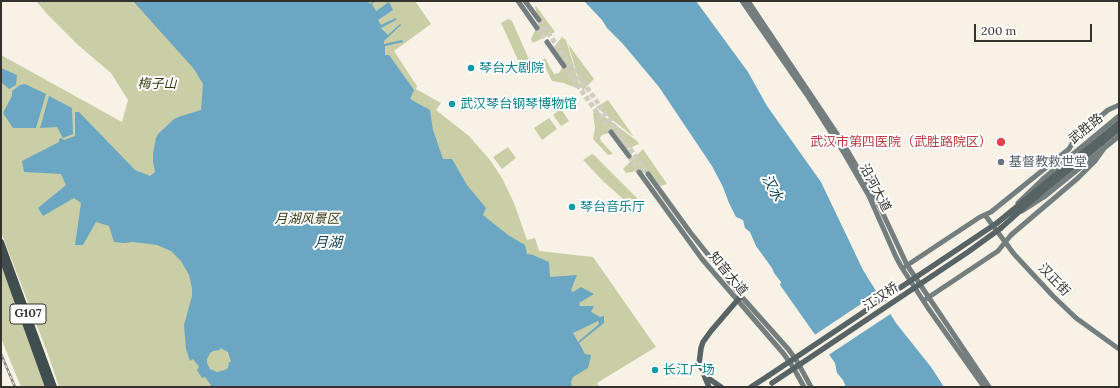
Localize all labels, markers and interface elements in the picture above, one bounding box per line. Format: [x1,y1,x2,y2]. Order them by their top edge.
scale bar [976,16,1094,42]
text: 200 m [981,23,1016,38]
place label: 琴台大剧院 [479,60,544,76]
marker: 琴台大剧院 [466,63,476,73]
park label: 梅子山 [138,76,176,92]
place label: 武汉琴台钢琴博物馆 [460,96,577,112]
marker: 武汉琴台钢琴博物馆 [447,99,457,109]
street label: 武胜路 [1066,111,1106,147]
place label: 武汉市第四医院（武胜路院区） [810,134,992,150]
marker: 武汉市第四医院（武胜路院区） [995,136,1007,148]
place label: 基督教救世堂 [1009,154,1087,170]
marker: 基督教救世堂 [996,157,1006,167]
street label: 沿河大道 [856,161,894,215]
water label: 汉水 [758,172,786,204]
place label: 琴台音乐厅 [580,199,645,215]
marker: 琴台音乐厅 [567,202,577,212]
park label: 月湖风景区 [275,211,339,227]
water label: 月湖 [314,235,342,251]
street label: 知音大道 [705,249,751,299]
street label: 汉正街 [1035,261,1073,299]
street label: 江汉桥 [860,280,902,314]
road number: G107 [10,304,46,324]
place label: 长江广场 [663,362,715,378]
marker: 长江广场 [650,365,660,375]

